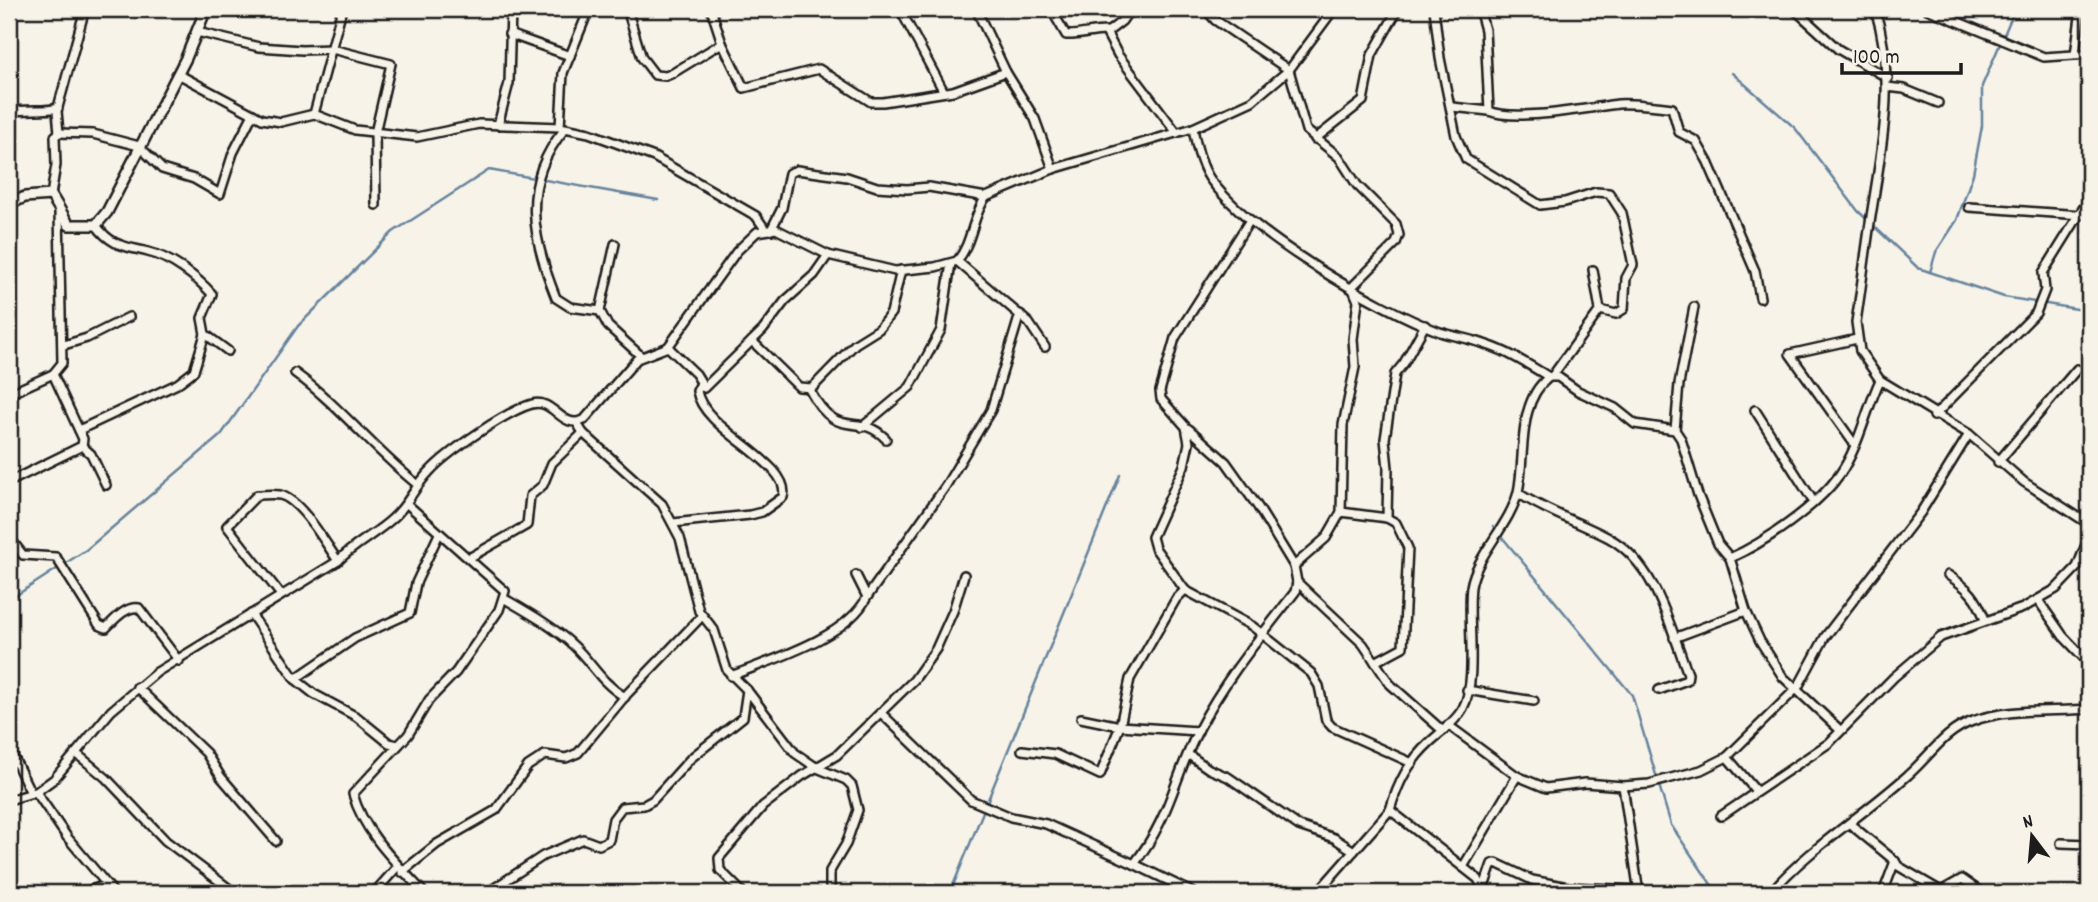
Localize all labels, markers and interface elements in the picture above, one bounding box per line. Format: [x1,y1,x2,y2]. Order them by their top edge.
scale bar [1842,32,1962,76]
text: 100 m [1853,44,1900,74]
north arrow [1996,800,2066,870]
text: N [2020,809,2037,837]

